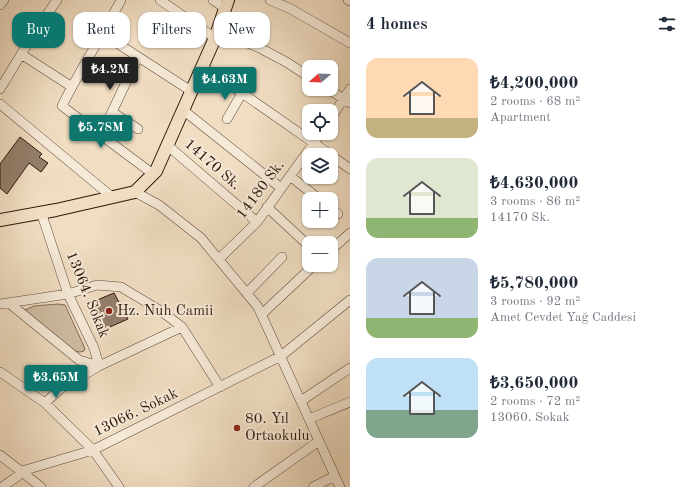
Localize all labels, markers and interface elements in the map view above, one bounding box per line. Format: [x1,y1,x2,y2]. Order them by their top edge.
chip: Buy [12,12,65,48]
chip: Rent [73,12,130,48]
chip: Filters [138,12,206,48]
chip: New [214,12,270,48]
icon: filters [656,13,678,35]
text: 4 homes [366,16,428,33]
pin: ₺4.2M [82,57,138,91]
north arrow [302,60,338,96]
map controls [302,60,338,272]
text: ₺4.2M [91,63,129,76]
pin: ₺4.63M [192,67,258,101]
text: ₺4.63M [202,73,248,86]
icon: home [398,74,446,122]
text: ₺4,200,000 [490,75,578,92]
text: 2 rooms · 68 m² [490,95,580,108]
button: locate [302,104,338,140]
text: Apartment [490,111,551,124]
pin: ₺5.78M [68,115,134,149]
text: ₺5.78M [78,121,124,134]
street label: 14170 Sk. [181,137,243,193]
button: layers [302,148,338,184]
street label: 14180 Sk. [234,158,288,222]
icon: home [398,174,446,222]
text: ₺4,630,000 [490,175,578,192]
button: + [302,192,338,228]
text: 3 rooms · 86 m² [490,195,580,208]
text: 14170 Sk. [490,211,550,224]
button: − [302,236,338,272]
street label: 13064. Sokak [63,250,111,340]
icon: home [398,274,446,322]
text: ₺5,780,000 [490,275,578,292]
text: 3 rooms · 92 m² [490,295,580,308]
place label: Hz. Nuh Camii [117,304,213,319]
marker: Hz. Nuh Camii [104,306,114,316]
text: Amet Cevdet Yağ Caddesi [490,311,636,324]
pin: ₺3.65M [23,365,89,399]
text: ₺3.65M [33,371,79,384]
icon: home [398,374,446,422]
text: ₺3,650,000 [490,375,578,392]
street label: 13066. Sokak [92,386,181,440]
text: 2 rooms · 72 m² [490,395,580,408]
text: 13060. Sokak [490,411,569,424]
place label: 80. Yıl Ortaokulu [245,412,310,444]
marker: 80. Yıl Ortaokulu [232,423,242,433]

